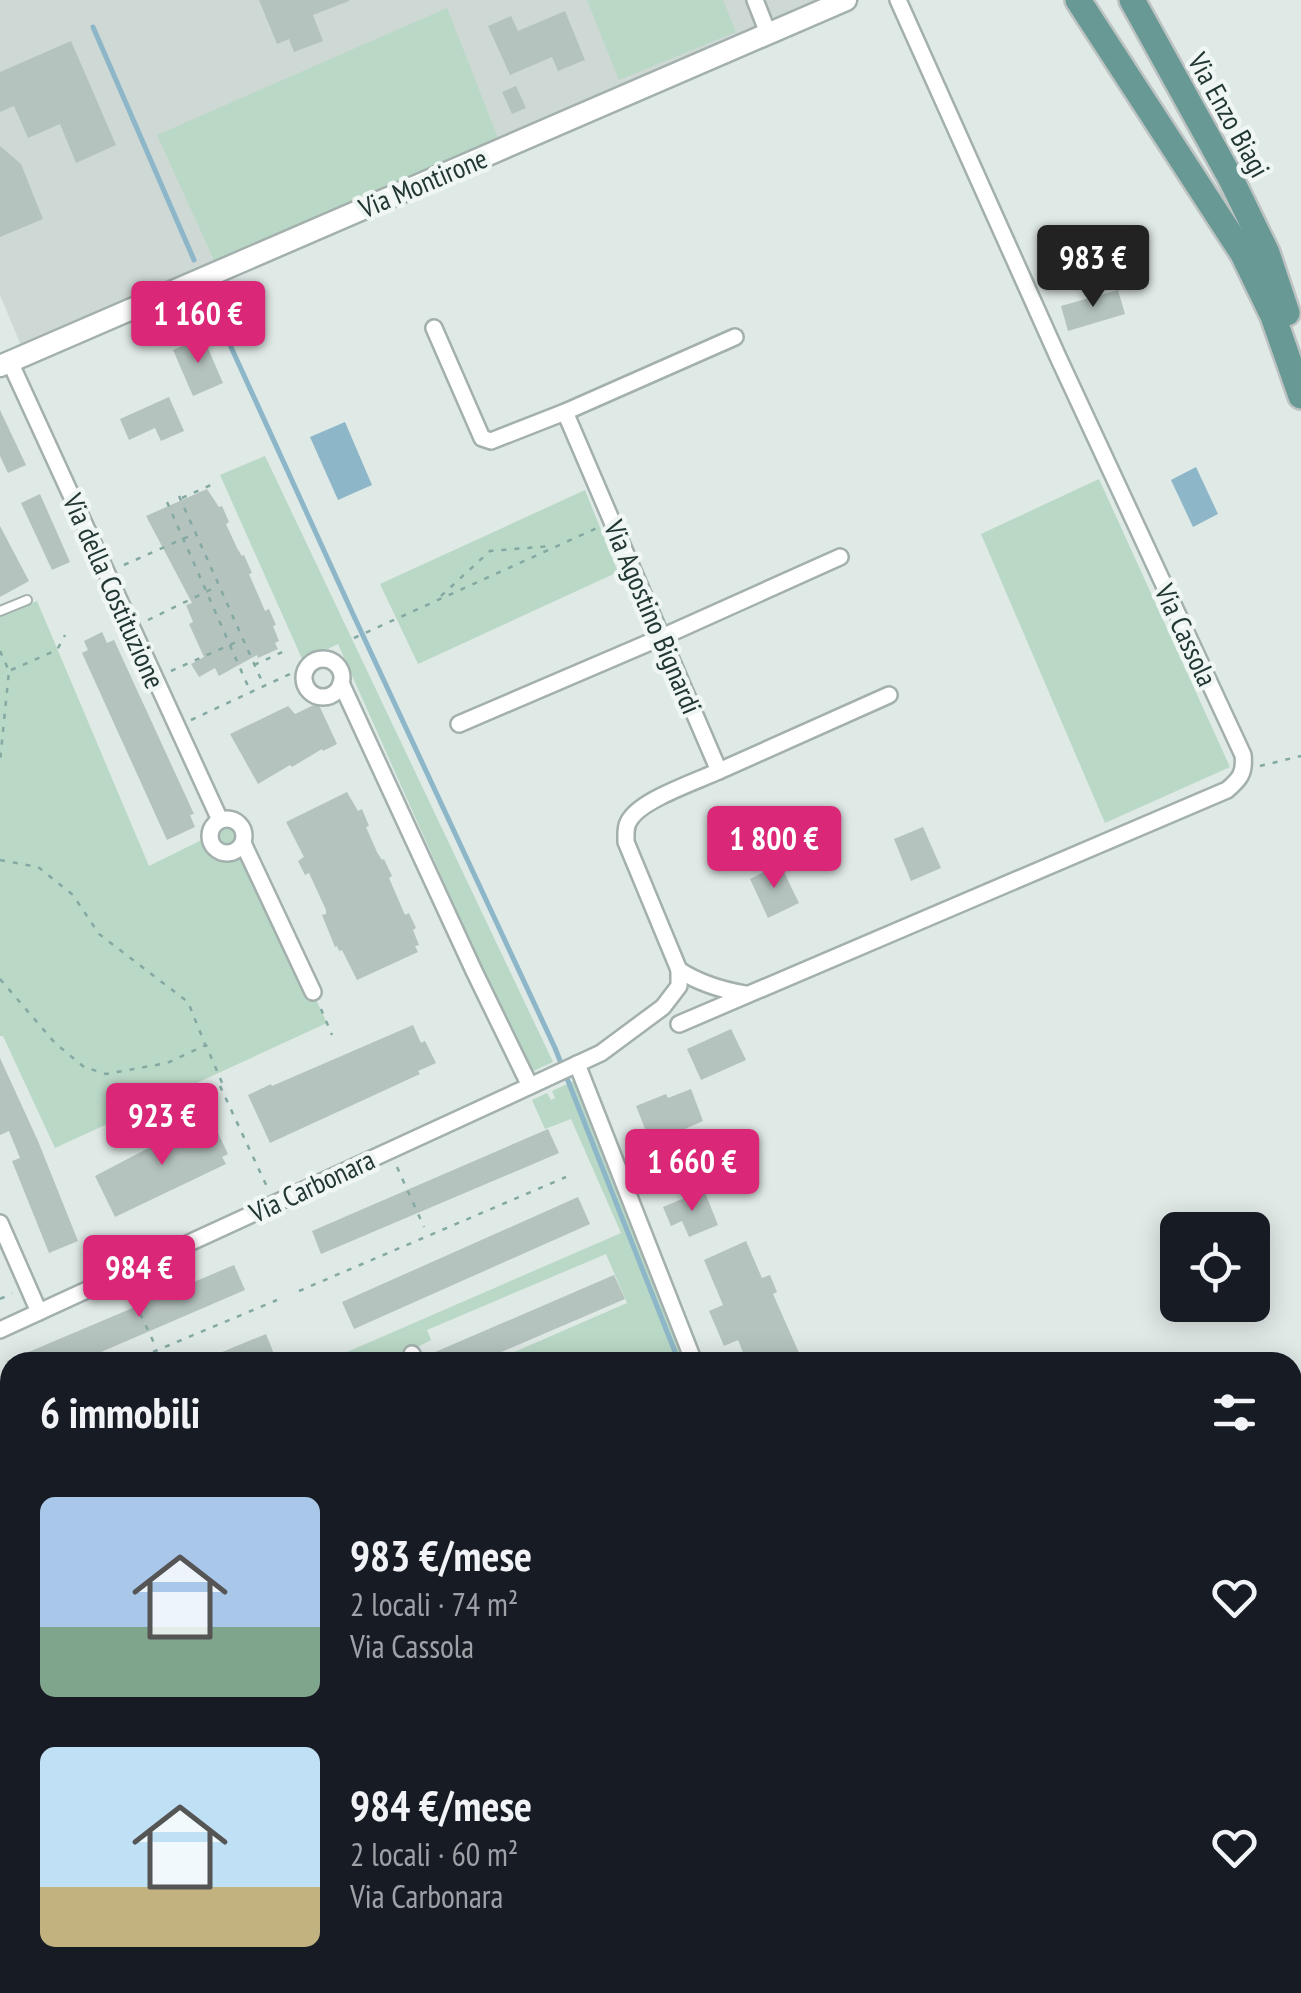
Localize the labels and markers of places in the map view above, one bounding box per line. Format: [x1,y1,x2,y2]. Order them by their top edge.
pin: 983 € [1023,225,1163,310]
pin: 1 160 € [106,281,290,366]
pin: 1 800 € [682,806,866,891]
pin: 923 € [92,1083,232,1168]
pin: 1 660 € [600,1129,784,1214]
pin: 984 € [69,1235,209,1320]

